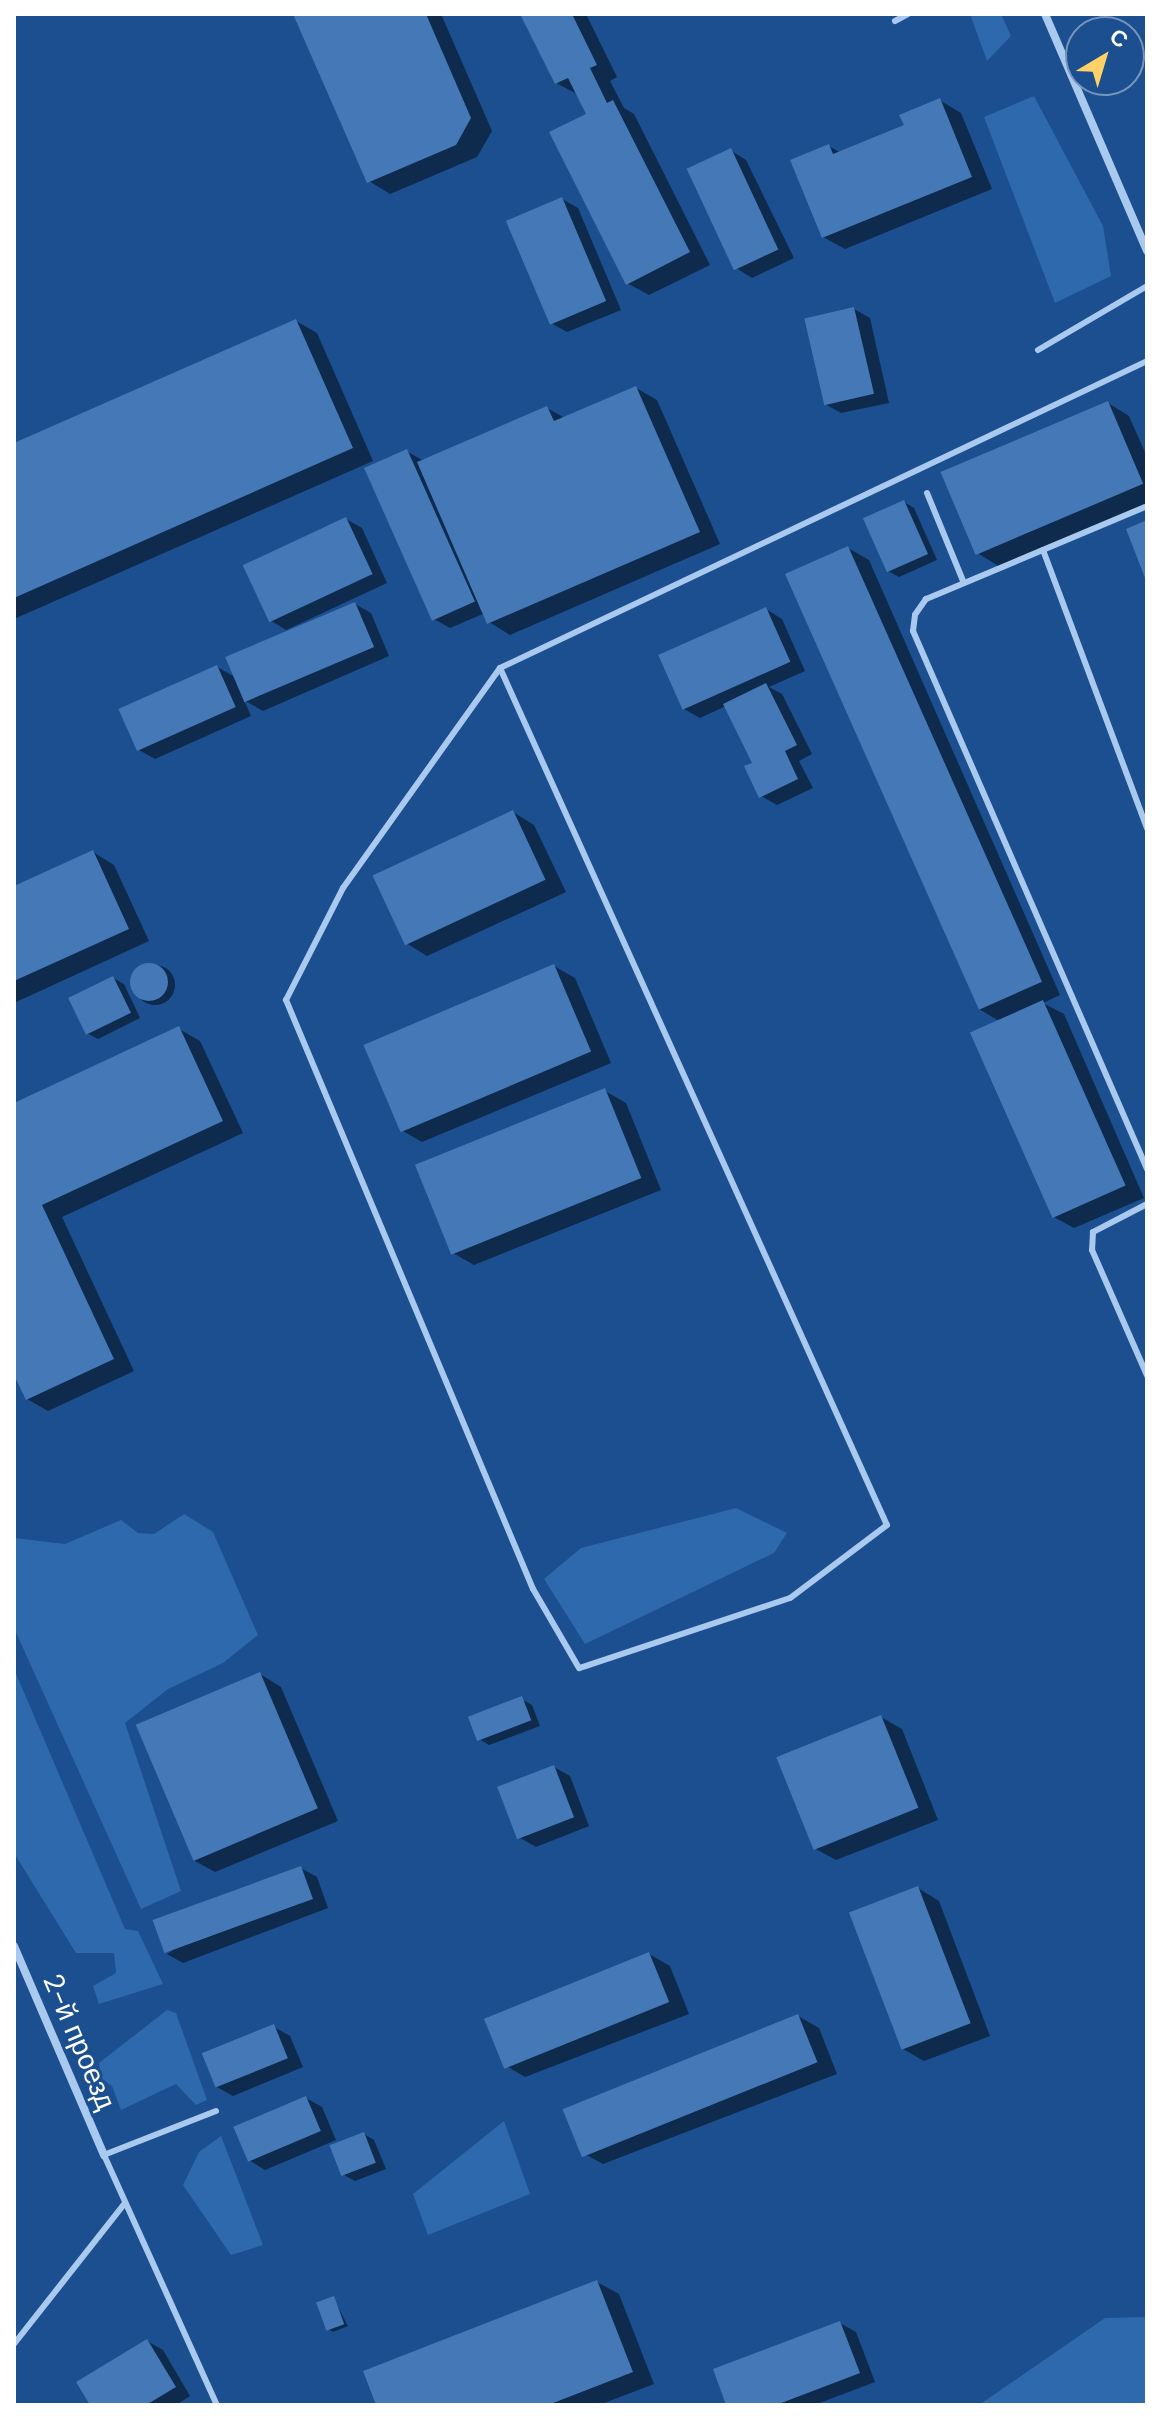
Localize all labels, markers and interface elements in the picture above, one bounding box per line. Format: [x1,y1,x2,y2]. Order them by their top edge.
north arrow [1065,16,1145,96]
text: С [1104,22,1134,55]
street label: 2-й проезд [35,1969,123,2115]

